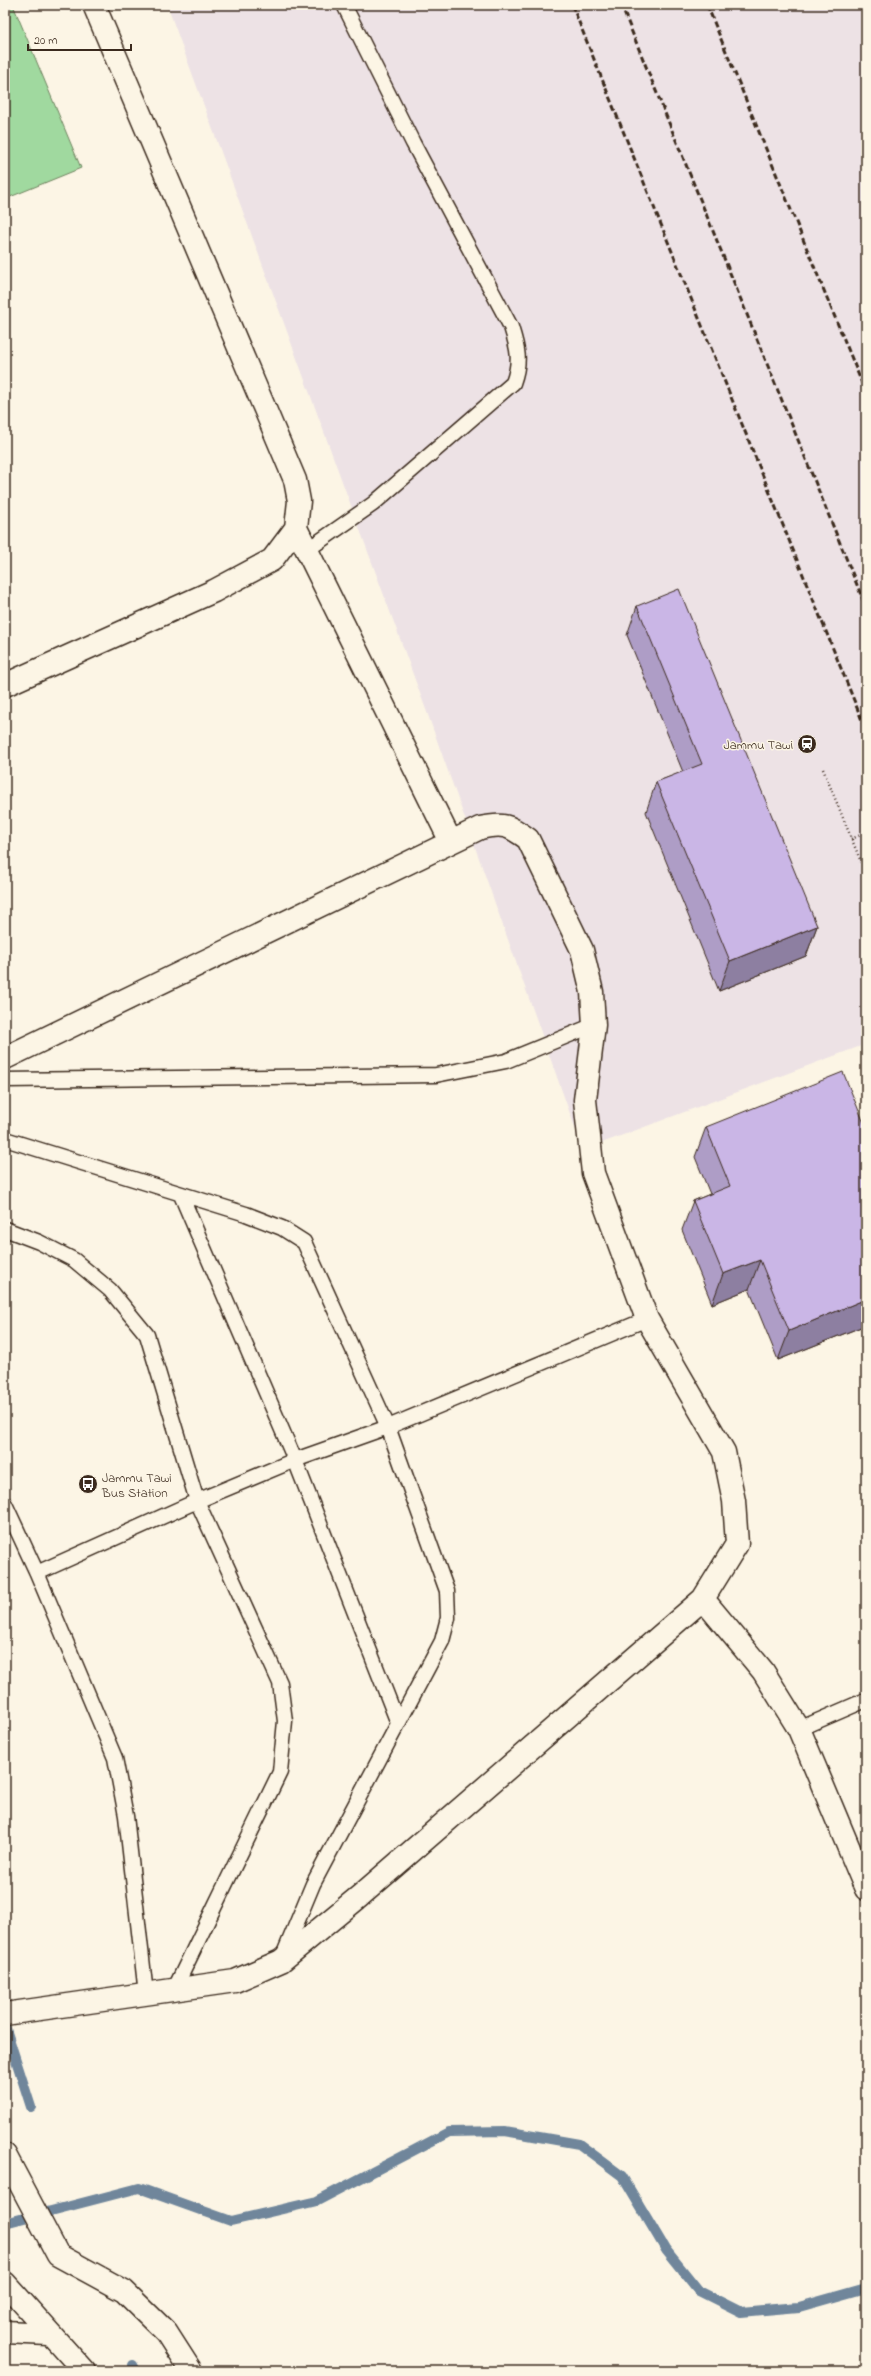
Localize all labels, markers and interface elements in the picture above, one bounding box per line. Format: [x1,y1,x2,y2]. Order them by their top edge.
scale bar [28,26,131,52]
text: 20 m [34,32,57,50]
station icon: Jammu Tawi [796,733,818,755]
place label: Jammu Tawi [723,736,793,755]
place label: Jammu Tawi Bus Station [101,1469,172,1503]
bus stop icon: Jammu Tawi Bus Station [77,1473,99,1495]

